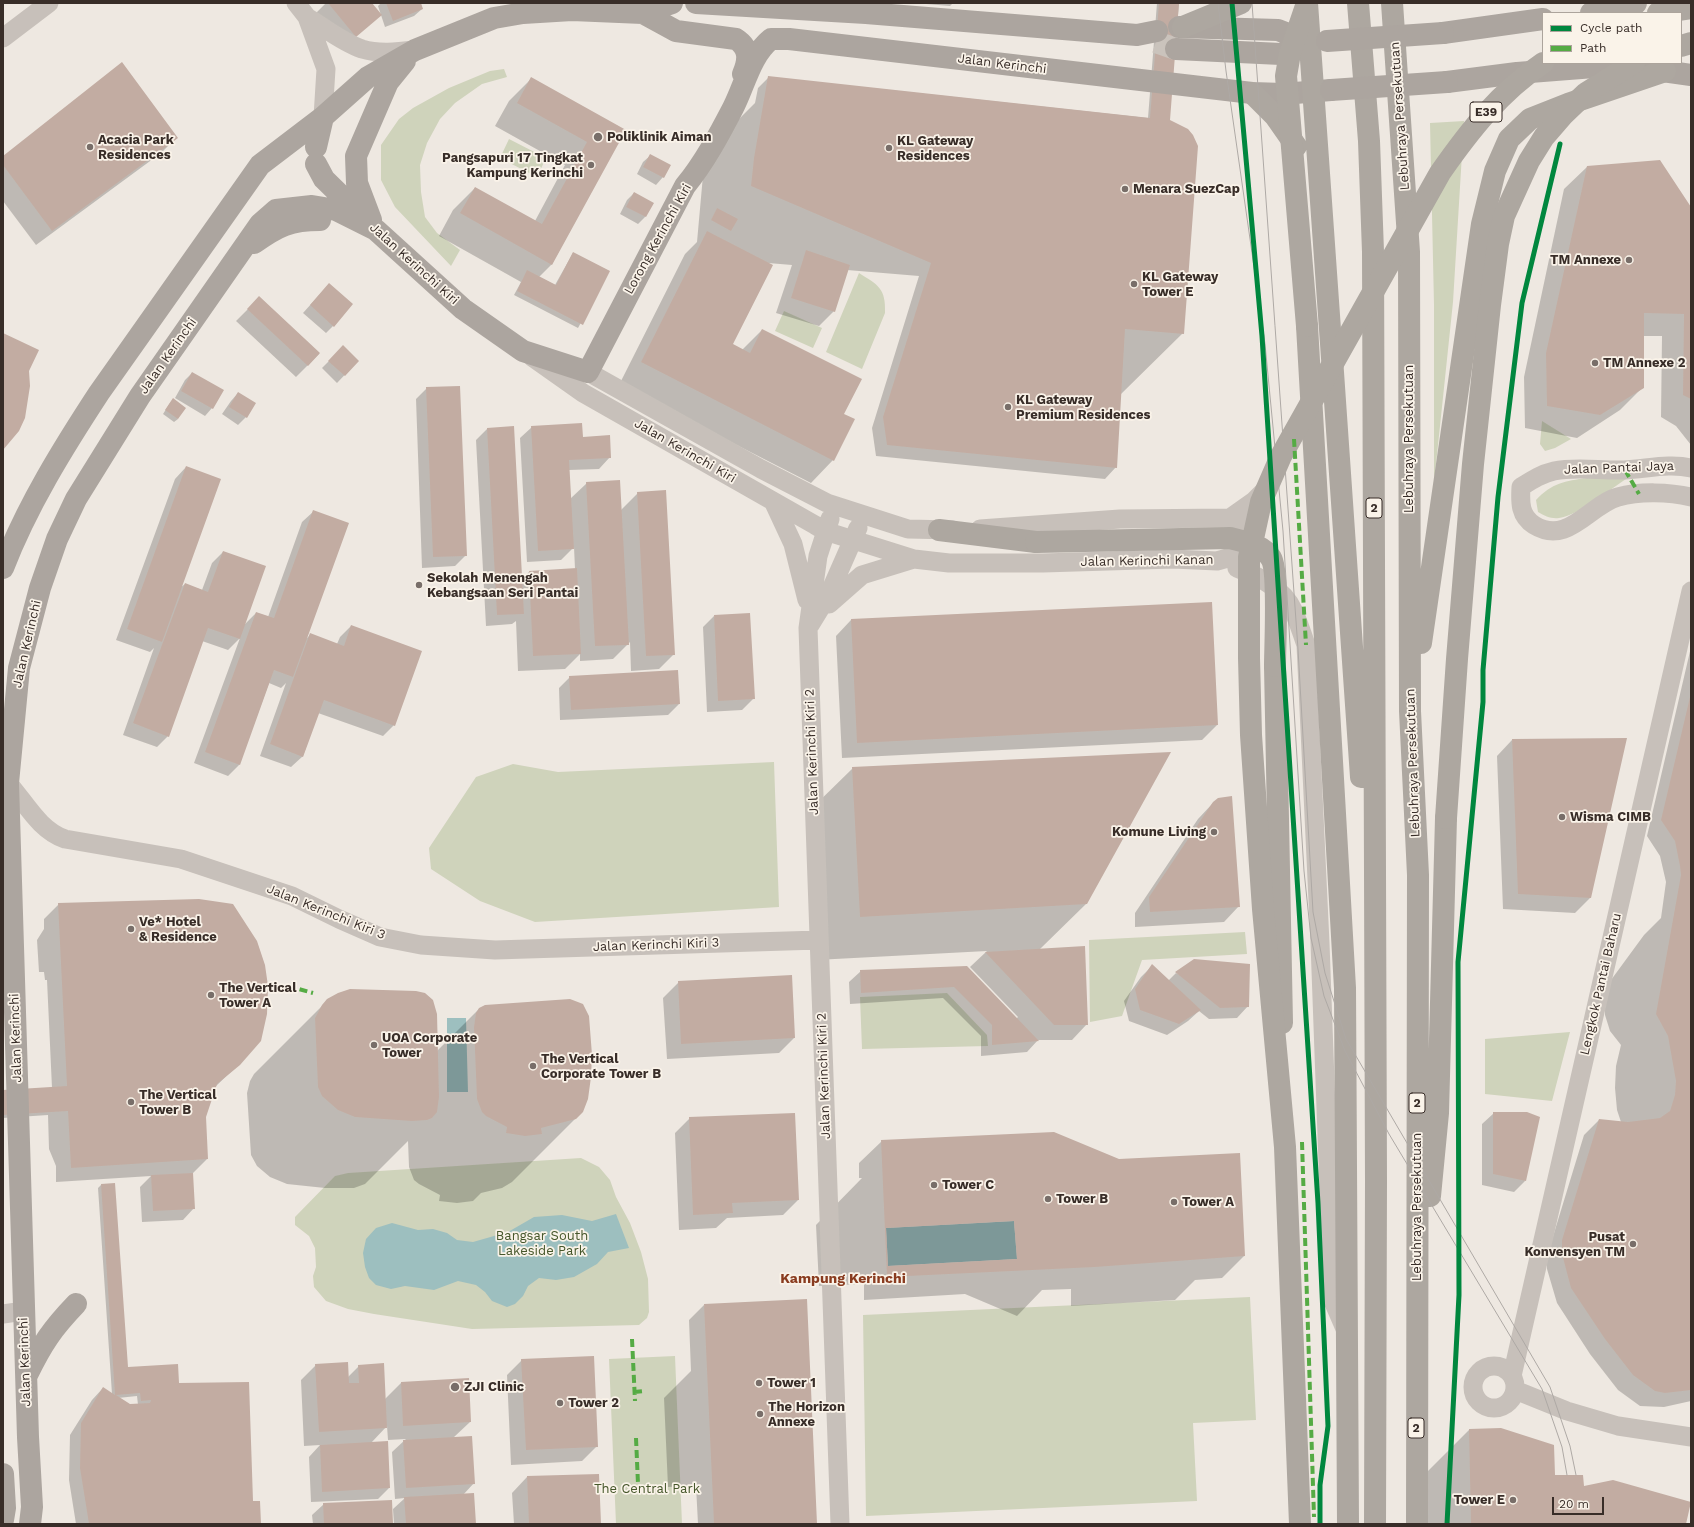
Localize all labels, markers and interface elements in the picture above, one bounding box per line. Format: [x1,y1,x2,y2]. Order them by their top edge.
legend [1542,12,1682,64]
text: Cycle path [1580,21,1642,35]
street label: Lebuhraya Persekutuan [1387,41,1413,191]
text: Path [1580,41,1606,55]
street label: Jalan Kerinchi [957,51,1047,77]
road number: E39 [1470,102,1502,122]
place label: Poliklinik Aiman [607,129,711,145]
marker: Poliklinik Aiman [592,131,604,143]
place label: Acacia Park Residences [98,132,174,163]
place label: KL Gateway Residences [897,133,973,164]
marker: Acacia Park Residences [85,142,95,152]
marker: KL Gateway Residences [884,143,894,153]
place label: Pangsapuri 17 Tingkat Kampung Kerinchi [442,150,583,181]
marker: Pangsapuri 17 Tingkat Kampung Kerinchi [586,160,596,170]
street label: Lorong Kerinchi Kiri [621,181,695,297]
place label: Menara SuezCap [1133,181,1240,197]
marker: Menara SuezCap [1120,184,1130,194]
street label: Jalan Kerinchi Kiri [366,220,462,308]
place label: TM Annexe [1550,252,1621,268]
marker: TM Annexe [1624,255,1634,265]
place label: KL Gateway Tower E [1142,269,1218,300]
marker: KL Gateway Tower E [1129,279,1139,289]
street label: Jalan Kerinchi [136,315,200,397]
place label: TM Annexe 2 [1603,355,1685,371]
marker: TM Annexe 2 [1590,358,1600,368]
street label: Lebuhraya Persekutuan [1401,365,1417,513]
place label: KL Gateway Premium Residences [1016,392,1150,423]
marker: KL Gateway Premium Residences [1003,402,1013,412]
street label: Jalan Kerinchi Kiri [631,416,739,486]
street label: Jalan Pantai Jaya [1564,458,1674,478]
road number: 2 [1366,498,1382,518]
street label: Jalan Kerinchi Kanan [1080,552,1214,570]
place label: Sekolah Menengah Kebangsaan Seri Pantai [427,570,578,601]
marker: Sekolah Menengah Kebangsaan Seri Pantai [414,580,424,590]
street label: Jalan Kerinchi [9,599,45,689]
street label: Jalan Kerinchi Kiri 2 [802,688,822,816]
street label: Lebuhraya Persekutuan [1403,688,1423,838]
place label: Wisma CIMB [1570,809,1651,825]
marker: Wisma CIMB [1557,812,1567,822]
place label: Komune Living [1112,824,1206,840]
marker: Komune Living [1209,827,1219,837]
street label: Jalan Kerinchi Kiri 3 [264,881,388,943]
street label: Lengkok Pantai Baharu [1577,911,1625,1057]
place label: Ve* Hotel & Residence [139,914,217,945]
marker: Ve* Hotel & Residence [126,924,136,934]
street label: Jalan Kerinchi Kiri 3 [592,935,720,955]
place label: The Vertical Tower A [219,980,296,1011]
marker: The Vertical Tower A [206,990,216,1000]
street label: Jalan Kerinchi [7,993,25,1083]
street label: Jalan Kerinchi Kiri 2 [814,1012,834,1140]
place label: UOA Corporate Tower [382,1030,477,1061]
marker: UOA Corporate Tower [369,1040,379,1050]
place label: The Vertical Corporate Tower B [541,1051,661,1082]
marker: The Vertical Corporate Tower B [528,1061,538,1071]
place label: The Vertical Tower B [139,1087,216,1118]
road number: 2 [1409,1093,1425,1113]
marker: The Vertical Tower B [126,1097,136,1107]
street label: Lebuhraya Persekutuan [1409,1133,1425,1281]
place label: Tower C [942,1177,994,1193]
marker: Tower C [929,1180,939,1190]
place label: Tower B [1056,1191,1108,1207]
marker: Tower B [1043,1194,1053,1204]
place label: Tower A [1182,1194,1234,1210]
marker: Tower A [1169,1197,1179,1207]
park label: Bangsar South Lakeside Park [496,1228,588,1259]
place label: Pusat Konvensyen TM [1524,1229,1625,1260]
marker: Pusat Konvensyen TM [1628,1239,1638,1249]
district label: Kampung Kerinchi [780,1271,906,1287]
street label: Jalan Kerinchi [16,1317,34,1407]
place label: Tower 1 [767,1375,816,1391]
marker: Tower 1 [754,1378,764,1388]
place label: ZJI Clinic [464,1379,524,1395]
marker: ZJI Clinic [449,1381,461,1393]
place label: Tower 2 [568,1395,619,1411]
marker: Tower 2 [555,1398,565,1408]
place label: The Horizon Annexe [768,1399,845,1430]
marker: The Horizon Annexe [755,1409,765,1419]
road number: 2 [1408,1418,1424,1438]
park label: The Central Park [594,1481,700,1497]
scale bar [1554,1489,1606,1515]
place label: Tower E [1454,1492,1505,1508]
marker: Tower E [1508,1495,1518,1505]
text: 20 m [1559,1497,1589,1511]

